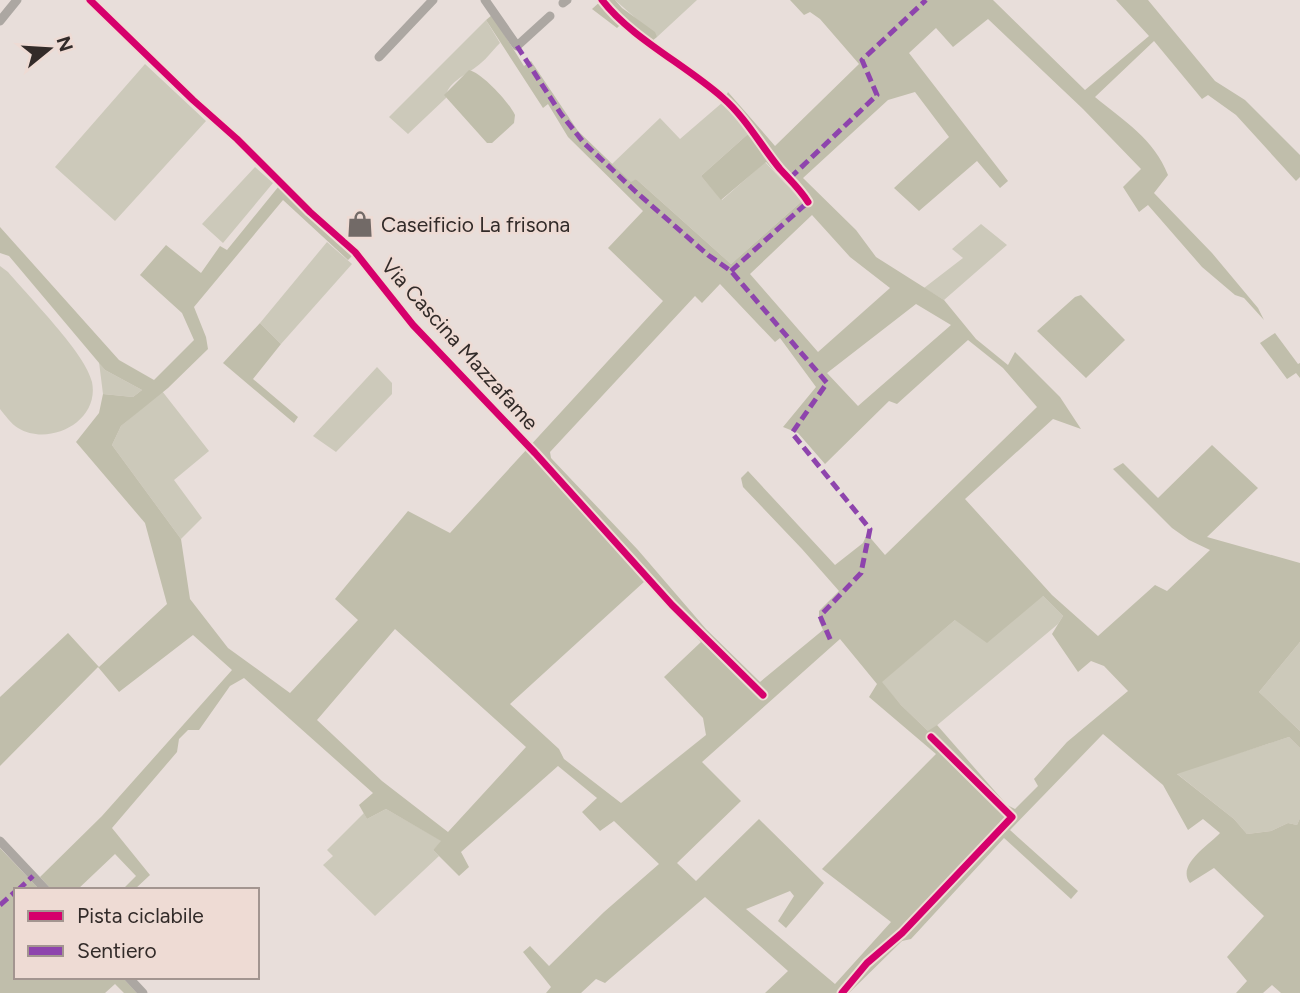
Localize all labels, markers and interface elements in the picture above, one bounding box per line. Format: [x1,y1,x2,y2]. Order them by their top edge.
north arrow [14,14,84,84]
text: N [51,33,78,54]
shop icon: Caseificio La frisona [345,209,375,239]
place label: Caseificio La frisona [381,212,570,237]
street label: Via Cascina Mazzafame [376,253,544,435]
legend [14,888,259,979]
text: Pista ciclabile [77,903,204,928]
text: Sentiero [77,938,157,963]

